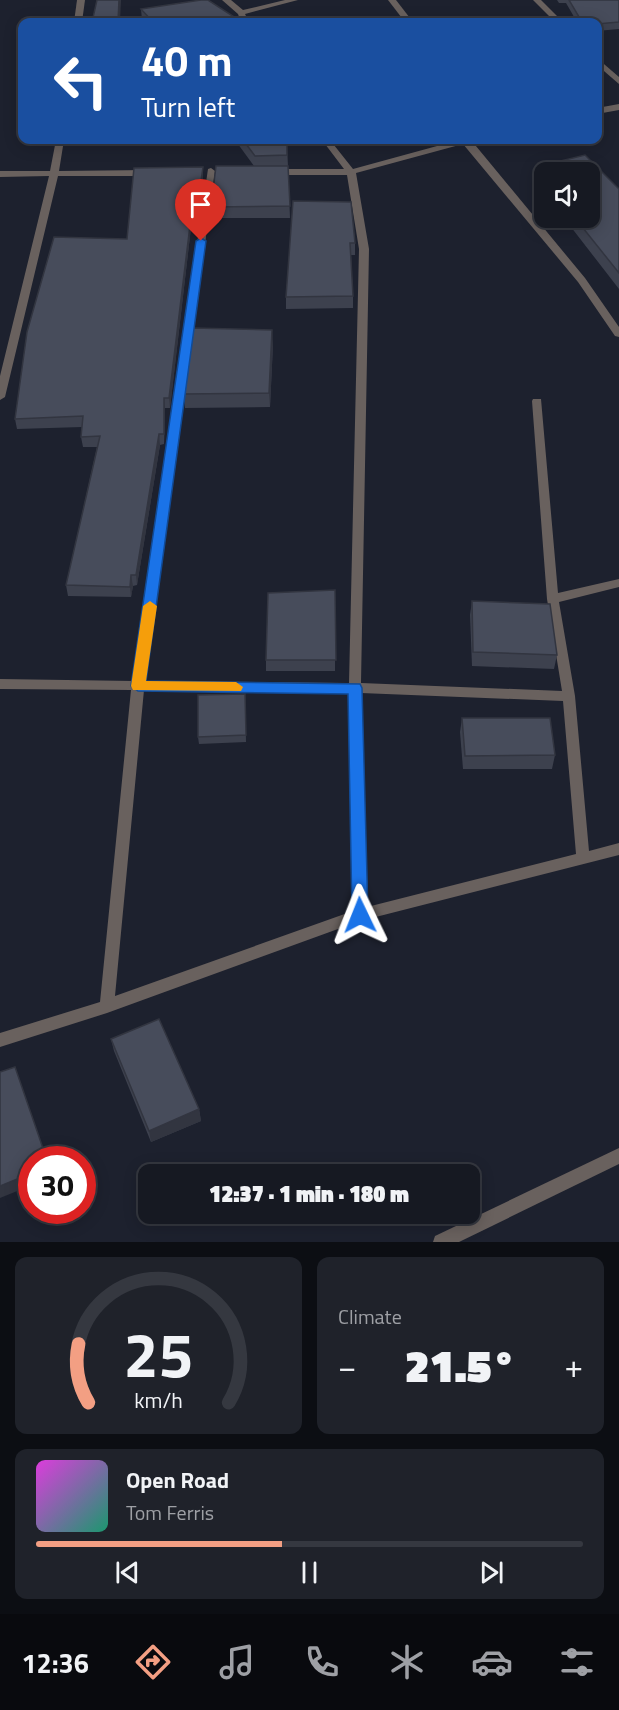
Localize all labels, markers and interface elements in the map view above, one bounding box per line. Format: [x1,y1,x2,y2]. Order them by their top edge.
text: 40 m [141,28,233,92]
icon: left [42,42,120,120]
text: Turn left [141,86,235,127]
map controls [534,162,600,228]
button: sound [534,162,600,228]
pin [175,179,226,241]
icon: arrive [184,188,217,221]
position arrow [328,883,392,947]
speed limit sign: 30 [18,1146,96,1224]
text: 12:37 · 1 min · 180 m [209,1177,409,1211]
text: Climate [338,1301,402,1332]
text: 25 [124,1306,193,1401]
text: 21.5° [405,1331,516,1399]
text: − [338,1341,356,1391]
text: + [565,1341,583,1391]
text: km/h [134,1384,183,1416]
text: Open Road [126,1463,229,1497]
text: Tom Ferris [126,1497,214,1528]
icon: previous [111,1556,144,1589]
icon: pause [293,1556,326,1589]
icon: next [475,1556,508,1589]
icon: directions [132,1641,174,1683]
icon: music [216,1641,258,1683]
icon: phone [301,1641,343,1683]
icon: climate [386,1641,428,1683]
icon: car [471,1641,513,1683]
icon: filters [556,1641,598,1683]
text: 12:36 [21,1642,89,1683]

